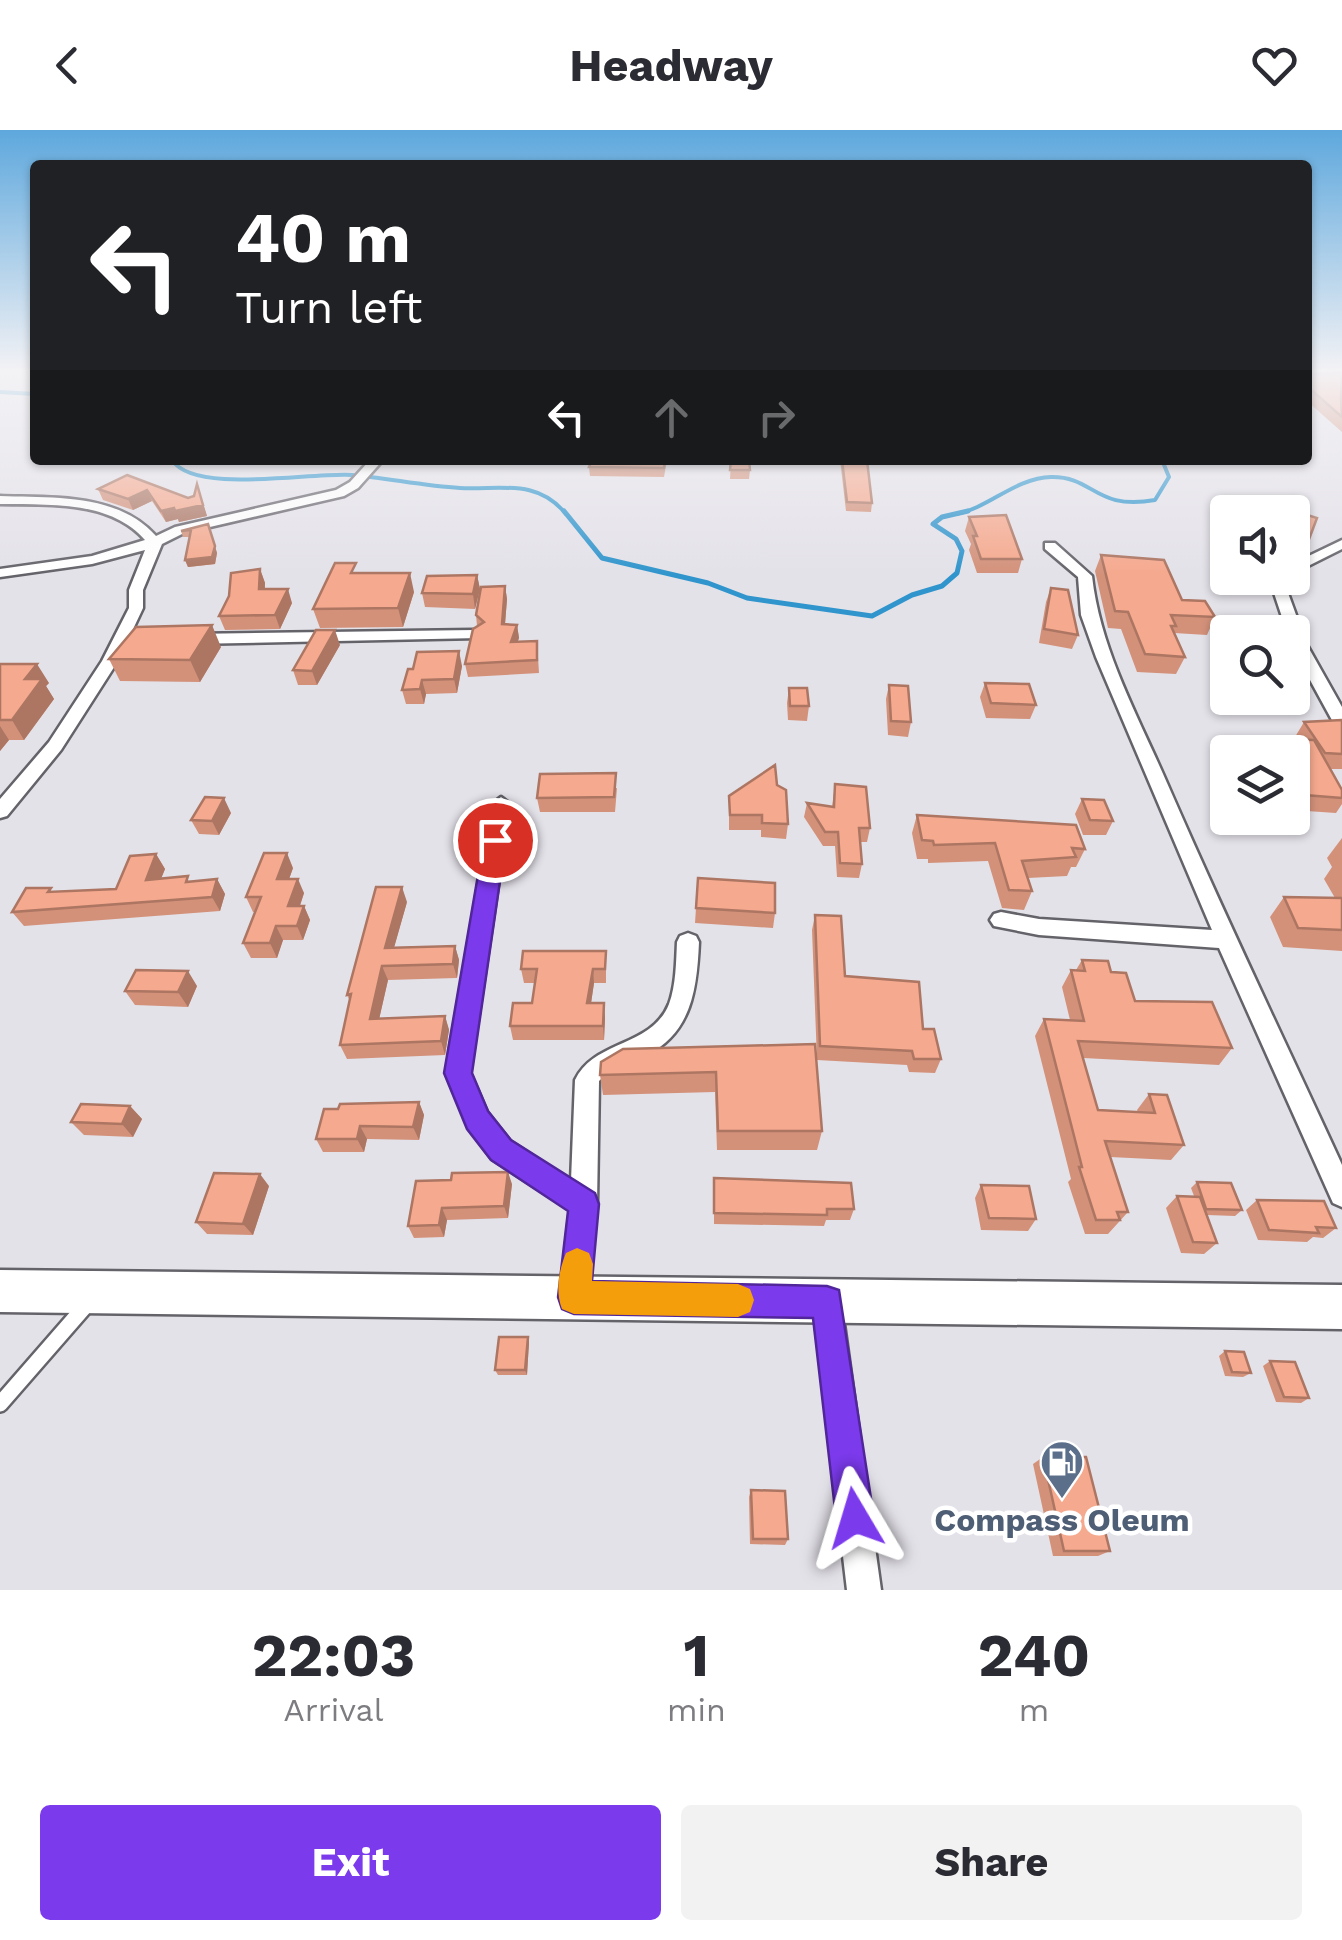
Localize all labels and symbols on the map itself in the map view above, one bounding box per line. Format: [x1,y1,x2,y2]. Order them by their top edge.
pin [453,798,538,883]
fuel station icon: Compass Oleum [1039,1439,1085,1500]
position arrow [803,1466,907,1570]
place label: Compass Oleum [934,1501,1190,1539]

